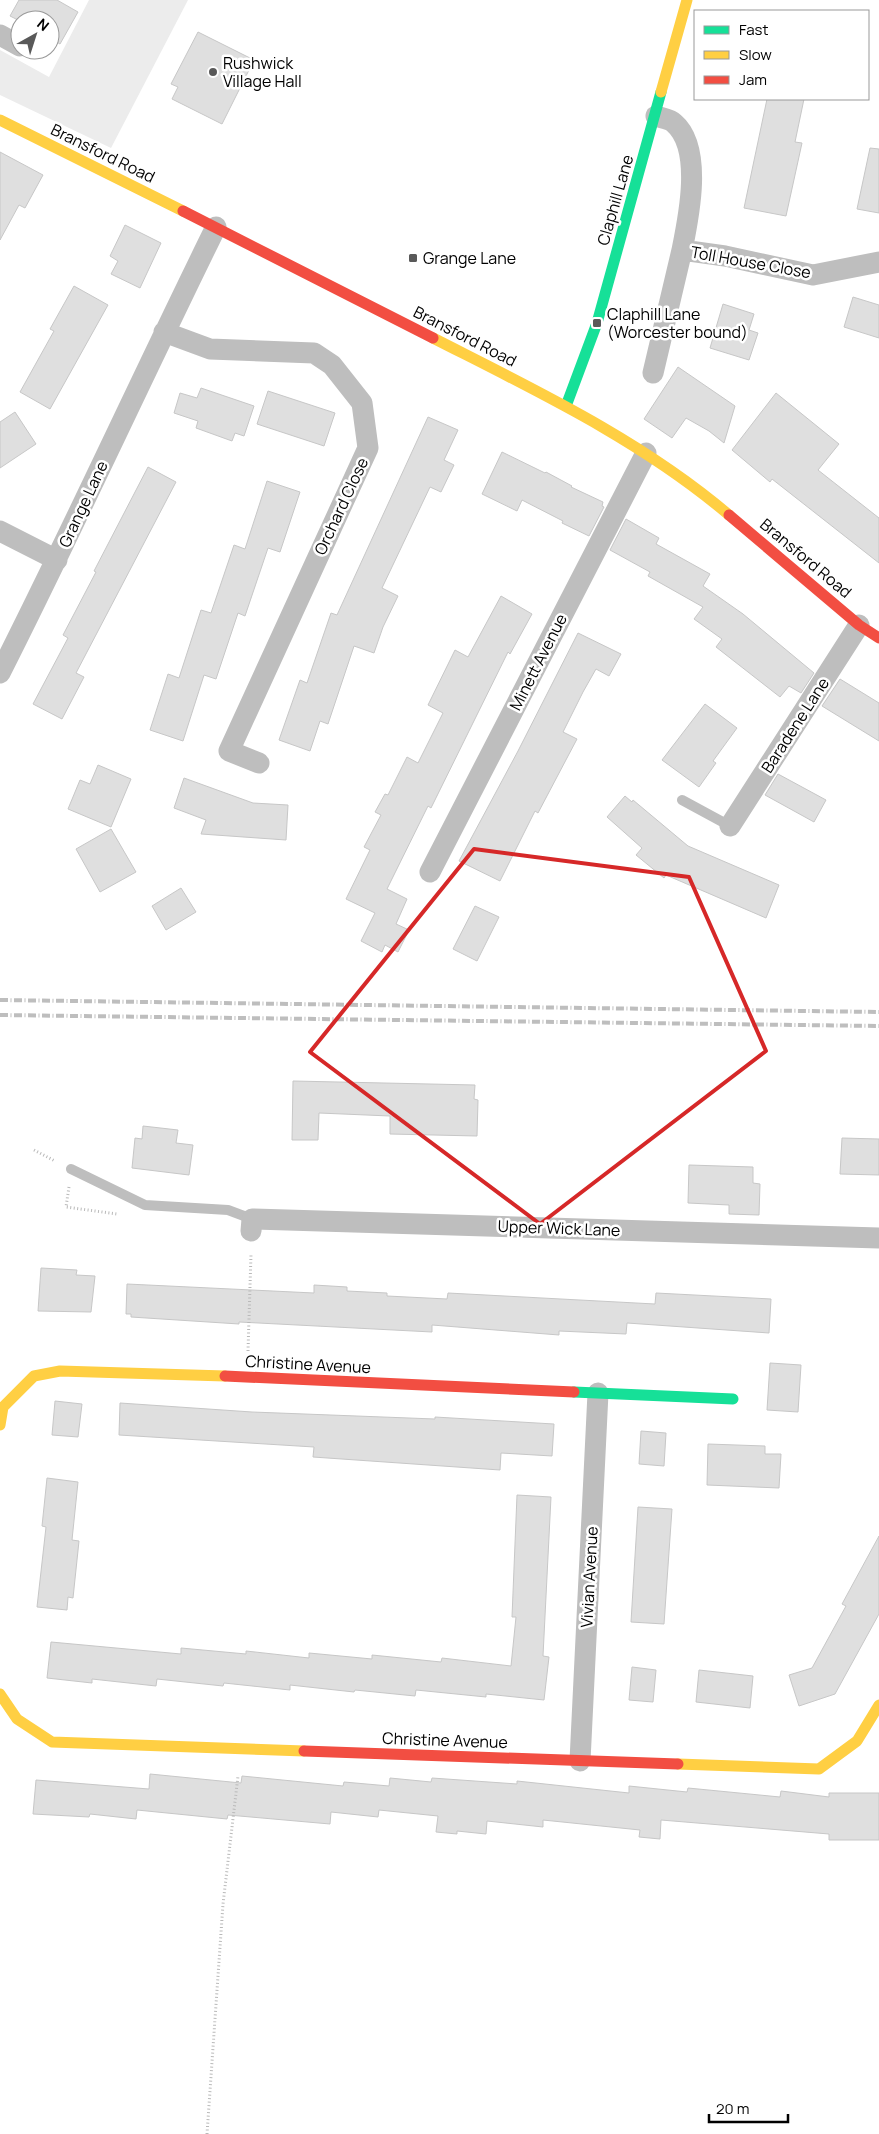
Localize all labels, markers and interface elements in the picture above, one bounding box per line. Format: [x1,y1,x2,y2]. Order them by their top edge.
north arrow [10,10,60,60]
legend [694,10,869,100]
text: N [34,14,53,35]
text: Fast [739,19,768,40]
text: Slow [739,44,772,65]
place label: Rushwick Village Hall [223,52,302,92]
marker: Rushwick Village Hall [207,66,219,78]
text: Jam [739,69,767,90]
street label: Bransford Road [47,118,159,188]
street label: Claphill Lane [592,152,638,248]
street label: Toll House Close [689,241,813,283]
place label: Grange Lane [423,247,516,269]
marker: Grange Lane [407,252,419,264]
street label: Bransford Road [410,301,520,371]
place label: Claphill Lane (Worcester bound) [607,303,748,343]
marker: Claphill Lane (Worcester bound) [591,317,603,329]
street label: Orchard Close [309,454,373,558]
street label: Grange Lane [53,457,113,551]
street label: Bransford Road [756,513,856,603]
street label: Minett Avenue [504,610,572,714]
street label: Baradene Lane [756,673,834,777]
street label: Upper Wick Lane [497,1215,621,1241]
street label: Christine Avenue [245,1350,371,1378]
street label: Vivian Avenue [575,1526,603,1628]
street label: Christine Avenue [382,1727,508,1753]
scale bar [709,2092,788,2124]
text: 20 m [716,2098,749,2119]

